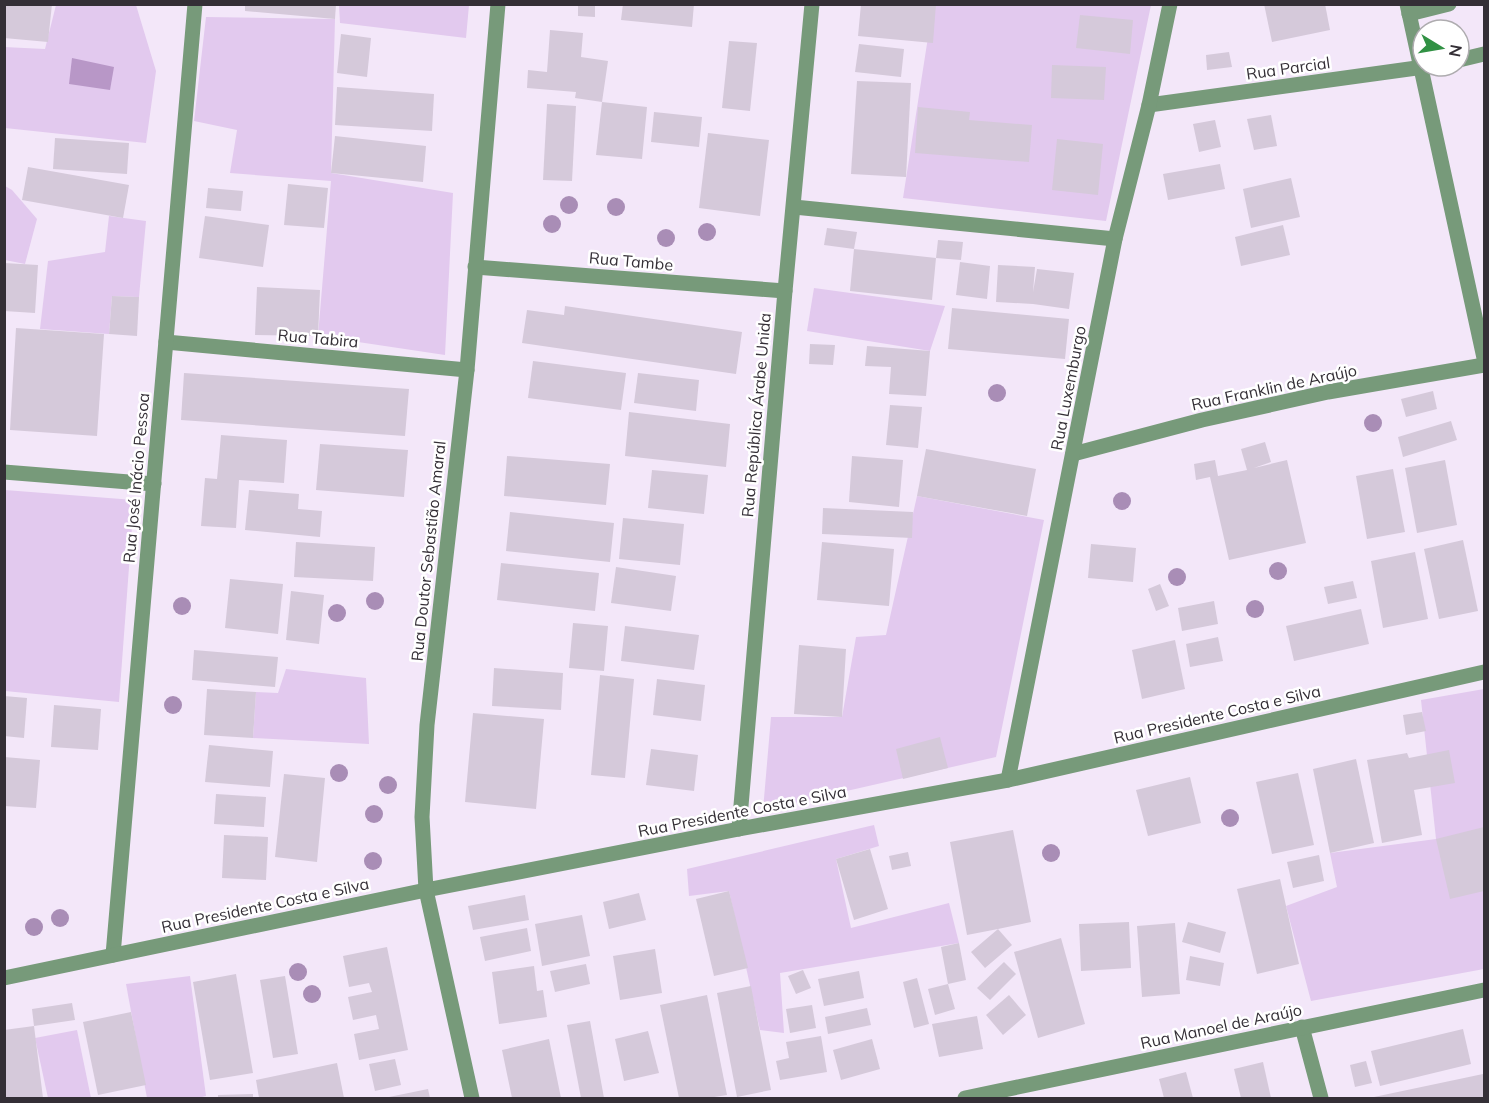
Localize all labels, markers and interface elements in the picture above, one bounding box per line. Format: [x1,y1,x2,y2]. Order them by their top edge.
north arrow [1411,18,1471,78]
text: N [1445,43,1467,59]
street label: Rua Parcial [1245,52,1331,84]
street label: Rua Tambe [588,247,674,275]
street label: Rua República Árabe Unida [737,312,775,518]
street label: Rua Luxemburgo [1046,324,1090,452]
street label: Rua Tabira [277,325,359,351]
street label: Rua Franklin de Araújo [1189,360,1359,414]
street label: Rua José Inácio Pessoa [119,392,153,564]
street label: Rua Doutor Sebastião Amaral [406,440,450,662]
street label: Rua Presidente Costa e Silva [1112,680,1322,748]
street label: Rua Presidente Costa e Silva [636,781,848,841]
street label: Rua Presidente Costa e Silva [159,873,371,937]
street label: Rua Manoel de Araújo [1139,999,1303,1053]

